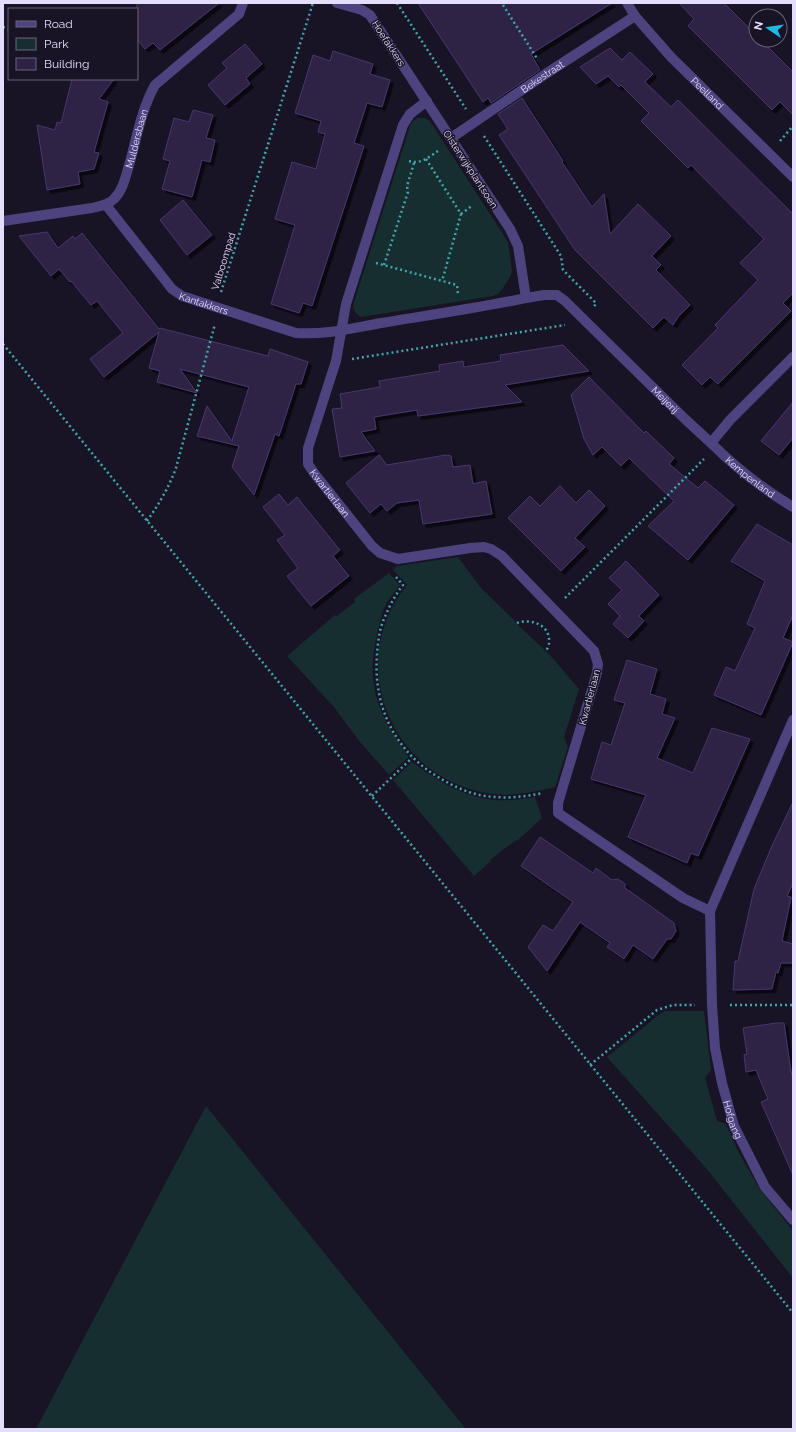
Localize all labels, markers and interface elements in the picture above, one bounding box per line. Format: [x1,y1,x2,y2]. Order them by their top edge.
legend [8,8,138,80]
north arrow [748,8,788,48]
text: Road [44,17,73,31]
street label: Hoefakkers [370,18,408,68]
text: N [751,20,766,31]
text: Park [44,37,69,51]
text: Building [44,57,90,71]
street label: Bekestraat [519,58,567,95]
street label: Peelland [689,75,726,111]
street label: Muldersbaan [123,107,150,170]
street label: Oisterwijkplantsoen [441,128,500,211]
street label: Valboompad [210,231,237,291]
street label: Kantakkers [178,290,230,317]
street label: Meijerij [649,385,681,415]
street label: Kempenland [723,455,777,500]
street label: Kwartierlaan [307,468,352,519]
street label: Kwartierlaan [577,668,602,726]
street label: Hofgang [721,1099,745,1141]

